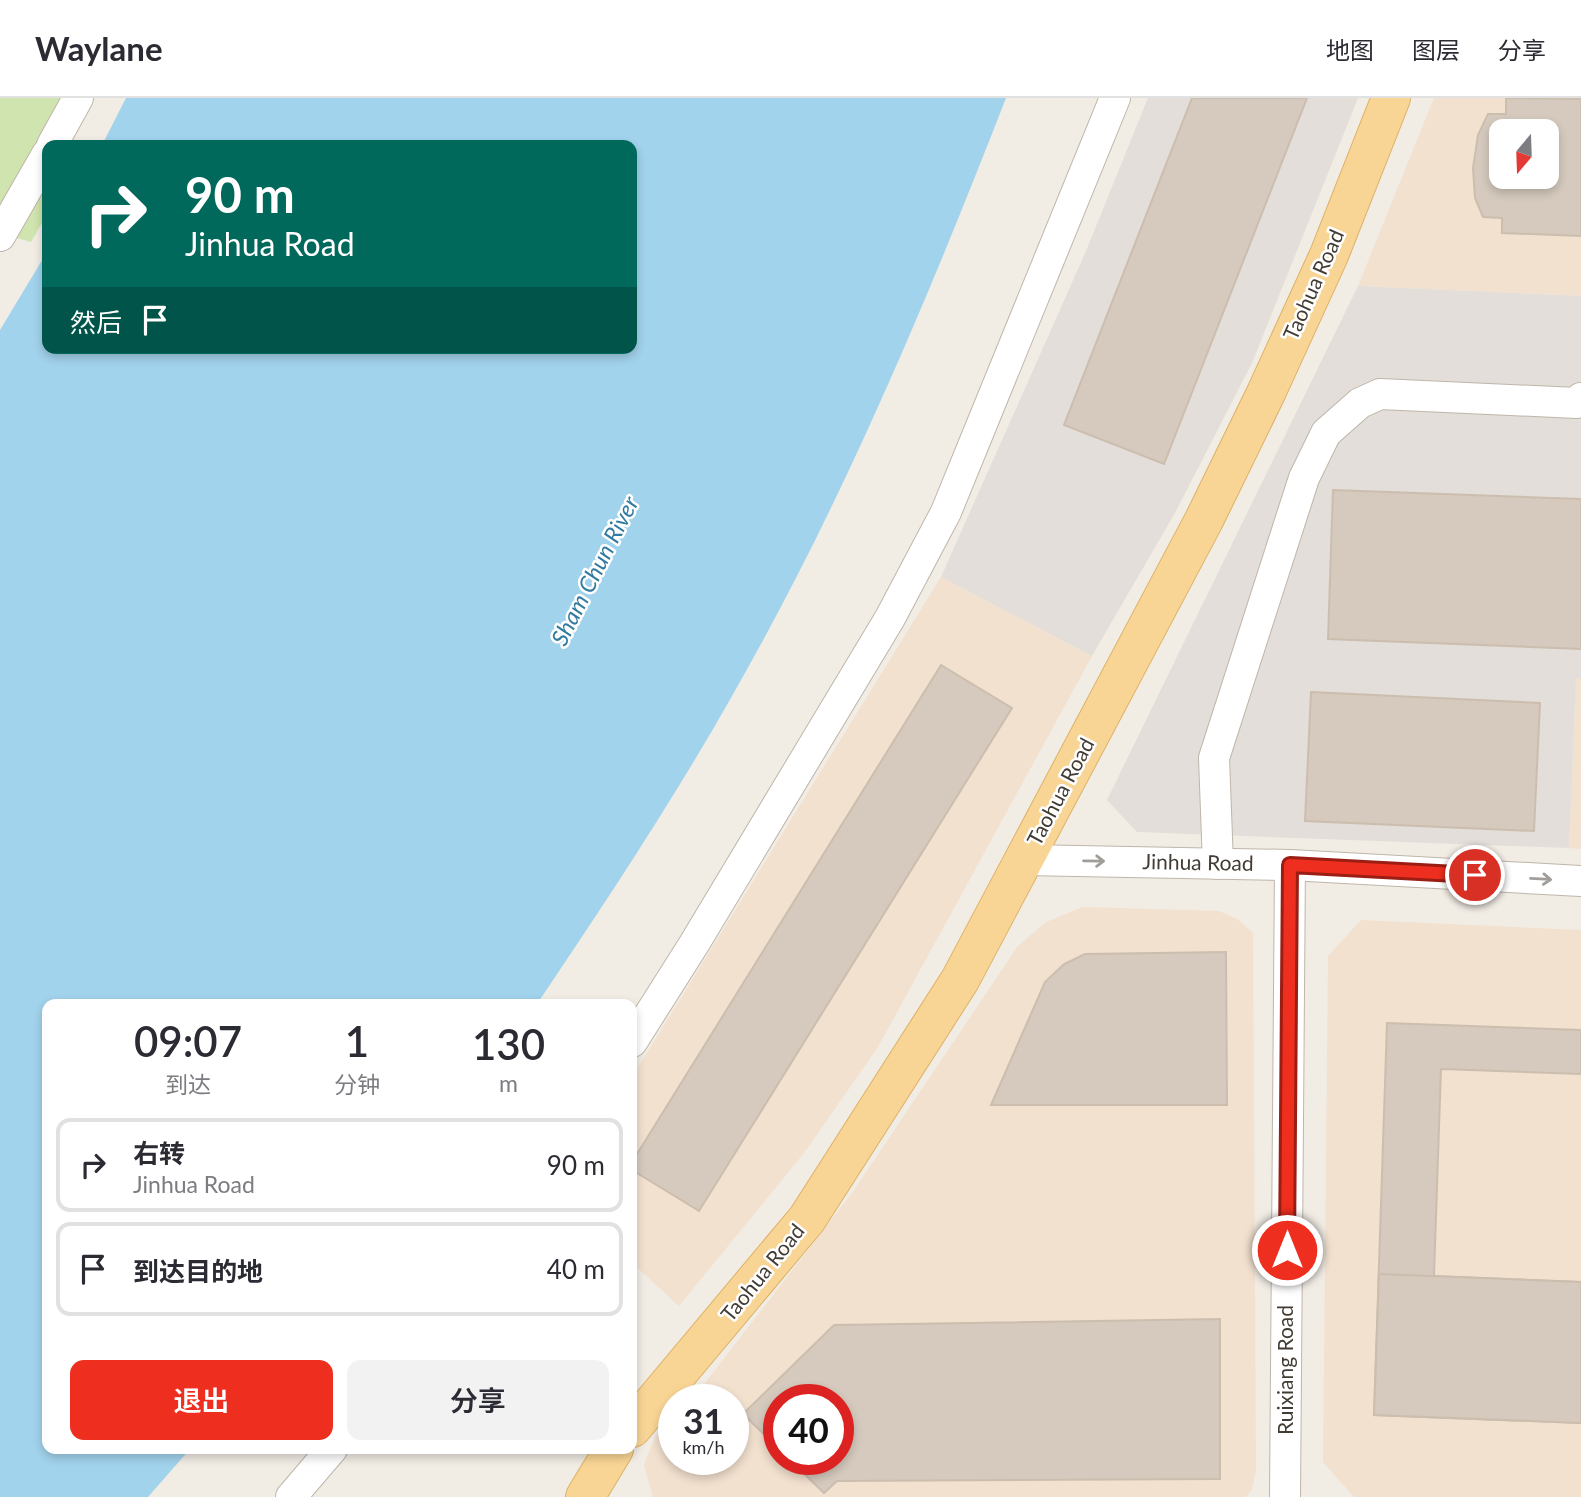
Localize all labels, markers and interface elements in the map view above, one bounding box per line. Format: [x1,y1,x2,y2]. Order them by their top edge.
text: Waylane [35,28,163,68]
text: 地图 [1326,35,1374,64]
text: 图层 [1412,35,1460,64]
text: 分享 [1498,35,1546,64]
north arrow [1489,119,1559,189]
map controls [1489,119,1559,189]
text: 90 m [185,165,295,223]
icon: right [70,168,161,259]
text: Jinhua Road [185,224,355,263]
street label: Taohua Road [1277,225,1348,343]
icon: arrive [136,301,174,339]
text: 然后 [70,306,122,338]
water label: Sham Chun River [545,490,644,650]
street label: Taohua Road [1021,733,1098,849]
pin [1445,845,1505,905]
street label: Jinhua Road [1142,848,1254,875]
one-way arrow [1082,855,1105,868]
icon: arrive [1456,856,1494,894]
one-way arrow [1529,873,1552,886]
text: 09:07 [134,1016,242,1066]
text: 1 [345,1016,369,1066]
text: 130 [472,1019,545,1069]
text: m [499,1069,518,1097]
text: 到达 [165,1070,211,1098]
text: 分钟 [334,1070,380,1098]
text: 右转 [133,1137,185,1169]
icon: right [74,1146,112,1184]
text: 90 m [547,1149,605,1181]
text: Jinhua Road [133,1170,255,1198]
position arrow [1250,1213,1324,1287]
street label: Taohua Road [715,1218,809,1326]
icon: arrive [74,1250,112,1288]
text: 40 m [547,1253,605,1285]
text: 到达目的地 [133,1255,263,1287]
street label: Ruixiang Road [1272,1305,1297,1435]
button: 退出 [70,1360,333,1440]
button: 分享 [347,1360,609,1440]
speed limit sign: 40 [763,1384,854,1475]
text: 31 [683,1399,724,1441]
text: km/h [682,1436,725,1458]

